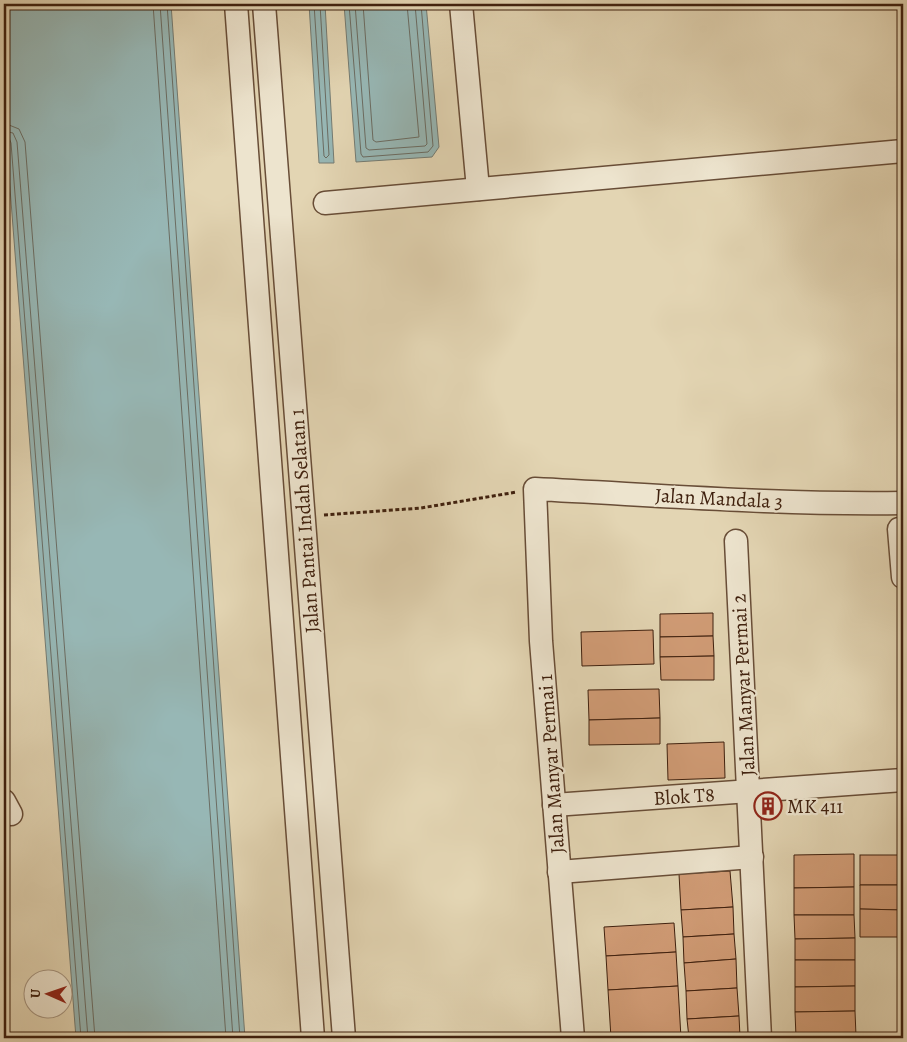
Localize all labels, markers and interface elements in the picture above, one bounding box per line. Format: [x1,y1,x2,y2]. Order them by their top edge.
street label: Jalan Pantai Indah Selatan 1 [283,408,326,634]
street label: Jalan Mandala 3 [654,482,784,515]
street label: Jalan Manyar Permai 2 [725,593,762,777]
street label: Jalan Manyar Permai 1 [532,673,571,855]
street label: Blok T8 [653,781,716,812]
building icon: MK 411 [753,791,783,821]
place label: MK 411 [787,793,843,820]
north arrow [22,970,72,1020]
text: U [26,989,45,998]

